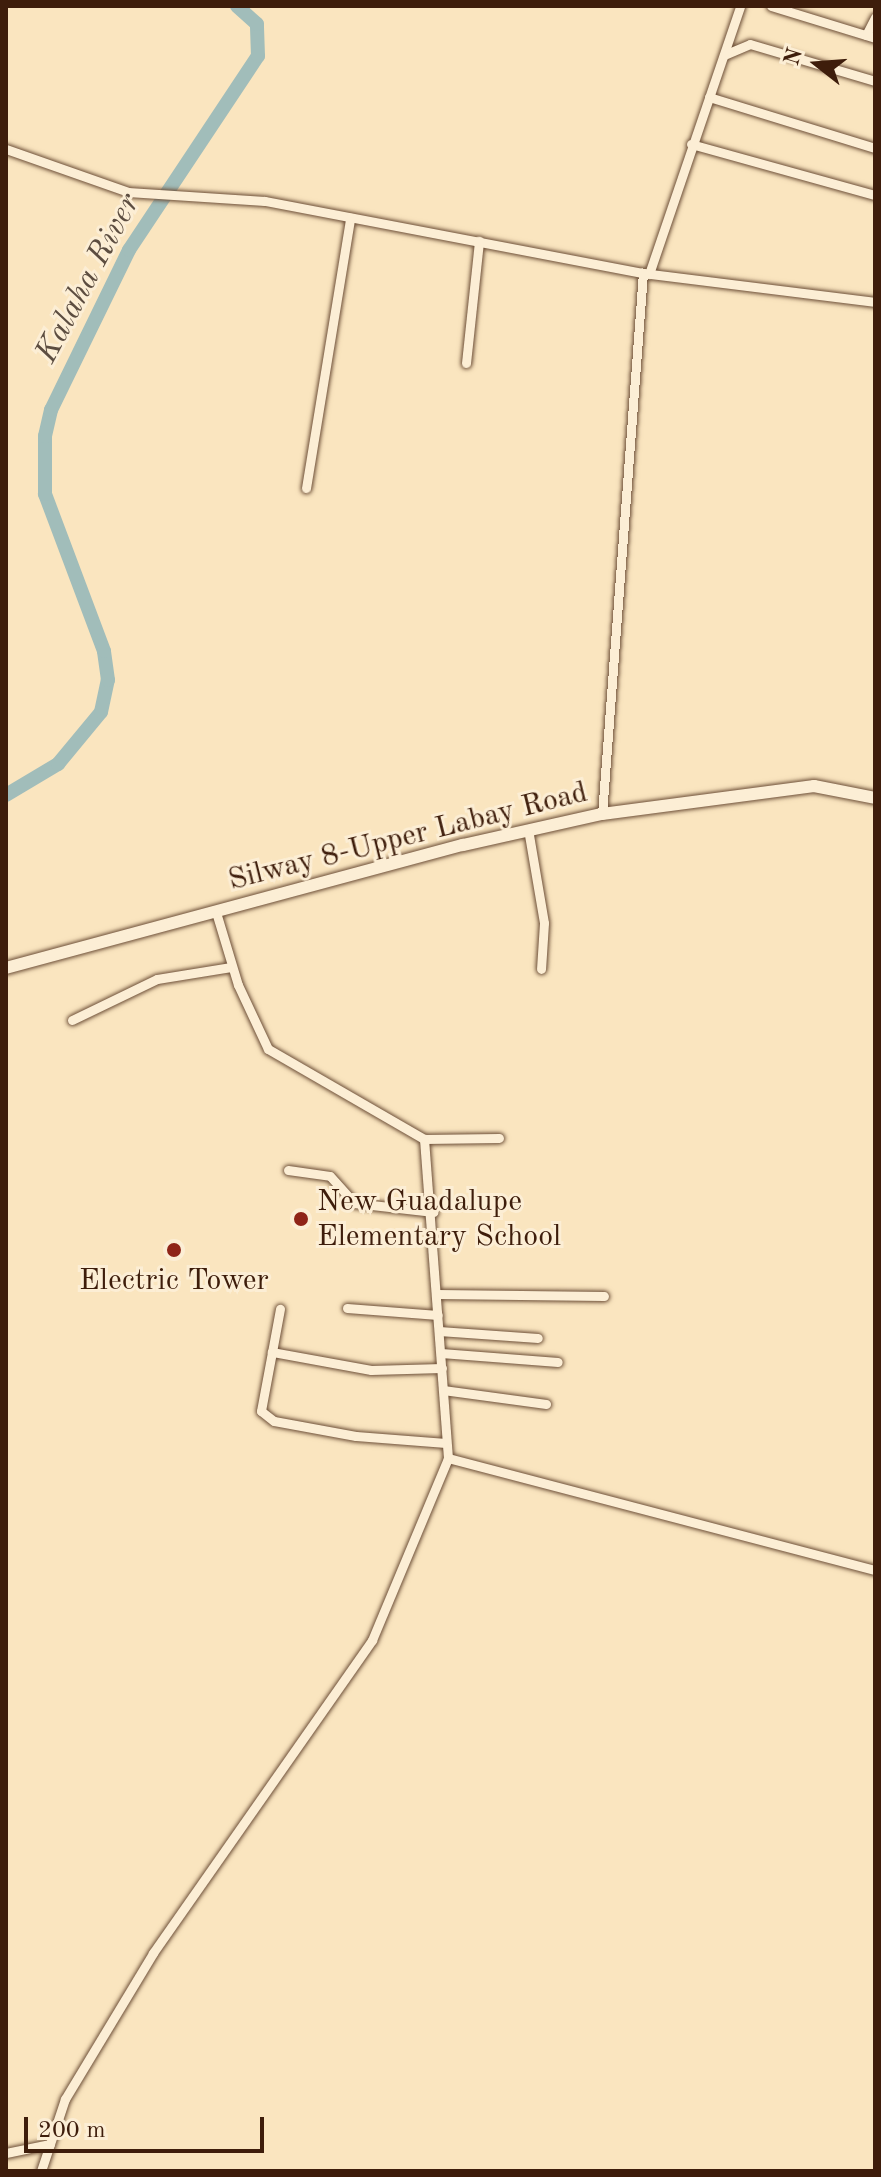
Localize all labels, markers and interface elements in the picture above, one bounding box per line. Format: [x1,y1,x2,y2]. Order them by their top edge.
north arrow [777,24,857,104]
text: N [781,46,807,68]
water label: Kalaha River [28,188,150,370]
street label: Silway 8-Upper Labay Road [225,775,591,899]
place label: New Guadalupe Elementary School [317,1184,561,1254]
marker: New Guadalupe Elementary School [292,1210,310,1228]
marker: Electric Tower [165,1241,183,1259]
place label: Electric Tower [79,1263,269,1299]
scale bar [28,2101,268,2151]
text: 200 m [38,2119,106,2143]

